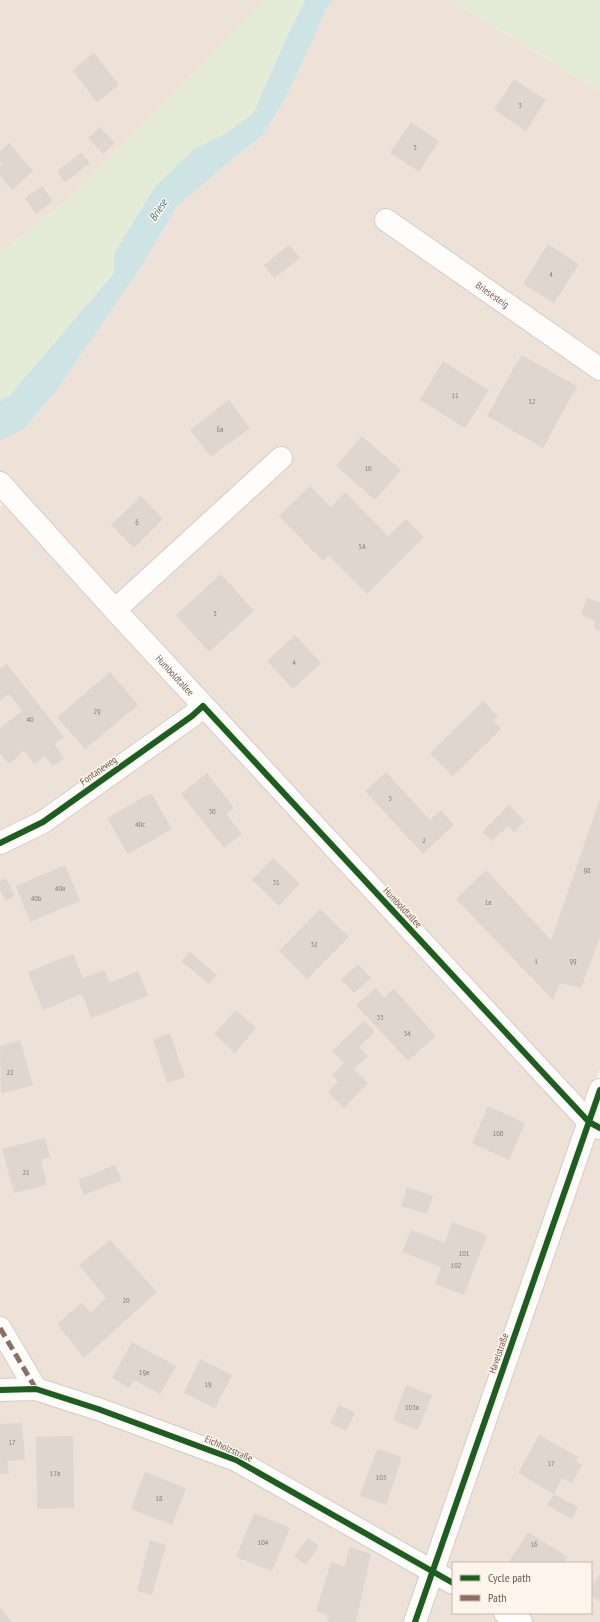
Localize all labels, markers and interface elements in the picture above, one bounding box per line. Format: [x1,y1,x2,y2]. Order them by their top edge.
house number: 3 [518,100,522,110]
house number: 5 [413,142,417,152]
water label: Briese [146,195,171,224]
house number: 4 [549,269,553,279]
street label: Briesesteig [473,278,512,311]
house number: 11 [451,390,459,400]
house number: 12 [528,396,536,406]
house number: 6a [217,424,223,434]
house number: 10 [364,463,372,473]
house number: 6 [135,517,139,527]
house number: 5A [358,541,366,551]
house number: 5 [213,608,217,618]
street label: Humboldtallee [153,652,197,699]
house number: 4 [292,657,296,667]
house number: 29 [93,706,101,716]
house number: 40 [26,714,34,724]
street label: Fontaneweg [77,753,119,788]
house number: 3 [388,793,392,803]
house number: 30 [208,806,216,816]
house number: 40c [135,819,145,829]
house number: 2 [422,835,426,845]
house number: 98 [583,865,591,875]
house number: 31 [272,877,280,887]
house number: 40a [55,883,65,893]
street label: Humboldtallee [380,884,425,930]
house number: 40b [31,893,42,903]
house number: 1a [485,897,491,907]
house number: 32 [310,939,318,949]
house number: 1 [534,956,538,966]
house number: 99 [569,956,577,966]
house number: 33 [376,1012,384,1022]
house number: 34 [403,1028,411,1038]
house number: 22 [6,1067,14,1077]
house number: 100 [493,1128,504,1138]
house number: 21 [22,1167,30,1177]
house number: 101 [459,1248,470,1258]
house number: 102 [451,1260,462,1270]
house number: 20 [122,1295,130,1305]
street label: Havelstraße [486,1331,511,1375]
house number: 19a [139,1367,149,1377]
house number: 19 [204,1379,212,1389]
house number: 103a [405,1402,419,1412]
street label: Eichholzstraße [203,1432,255,1465]
house number: 17 [8,1437,16,1447]
house number: 17 [547,1458,555,1468]
house number: 17a [50,1468,60,1478]
house number: 103 [376,1472,387,1482]
house number: 18 [155,1493,163,1503]
house number: 104 [258,1537,269,1547]
house number: 16 [530,1539,538,1549]
legend [452,1562,592,1614]
text: Cycle path [488,1570,531,1585]
text: Path [488,1590,506,1605]

